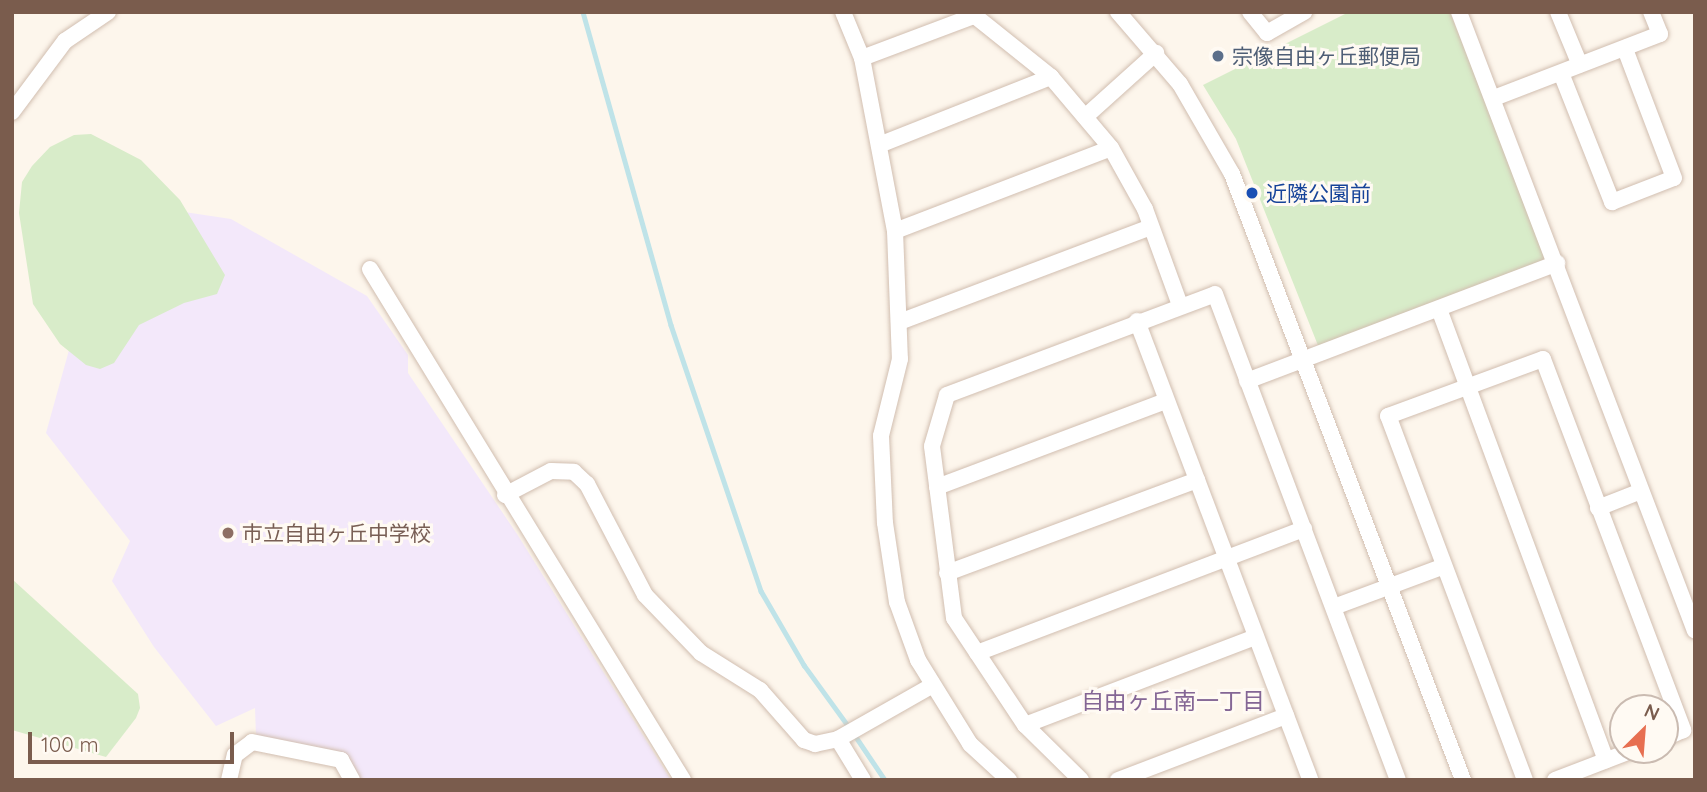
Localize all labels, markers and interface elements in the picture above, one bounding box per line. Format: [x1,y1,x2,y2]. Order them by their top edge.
place label: 宗像自由ヶ丘郵便局 [1232,43,1421,69]
marker: 宗像自由ヶ丘郵便局 [1210,48,1226,64]
place label: 近隣公園前 [1266,180,1371,206]
marker: 近隣公園前 [1244,185,1260,201]
place label: 市立自由ヶ丘中学校 [242,520,431,546]
marker: 市立自由ヶ丘中学校 [220,525,236,541]
district label: 自由ヶ丘南一丁目 [1081,687,1265,715]
north arrow [1609,694,1679,764]
text: N [1641,698,1663,726]
scale bar [32,718,238,762]
text: 100 m [41,731,99,757]

